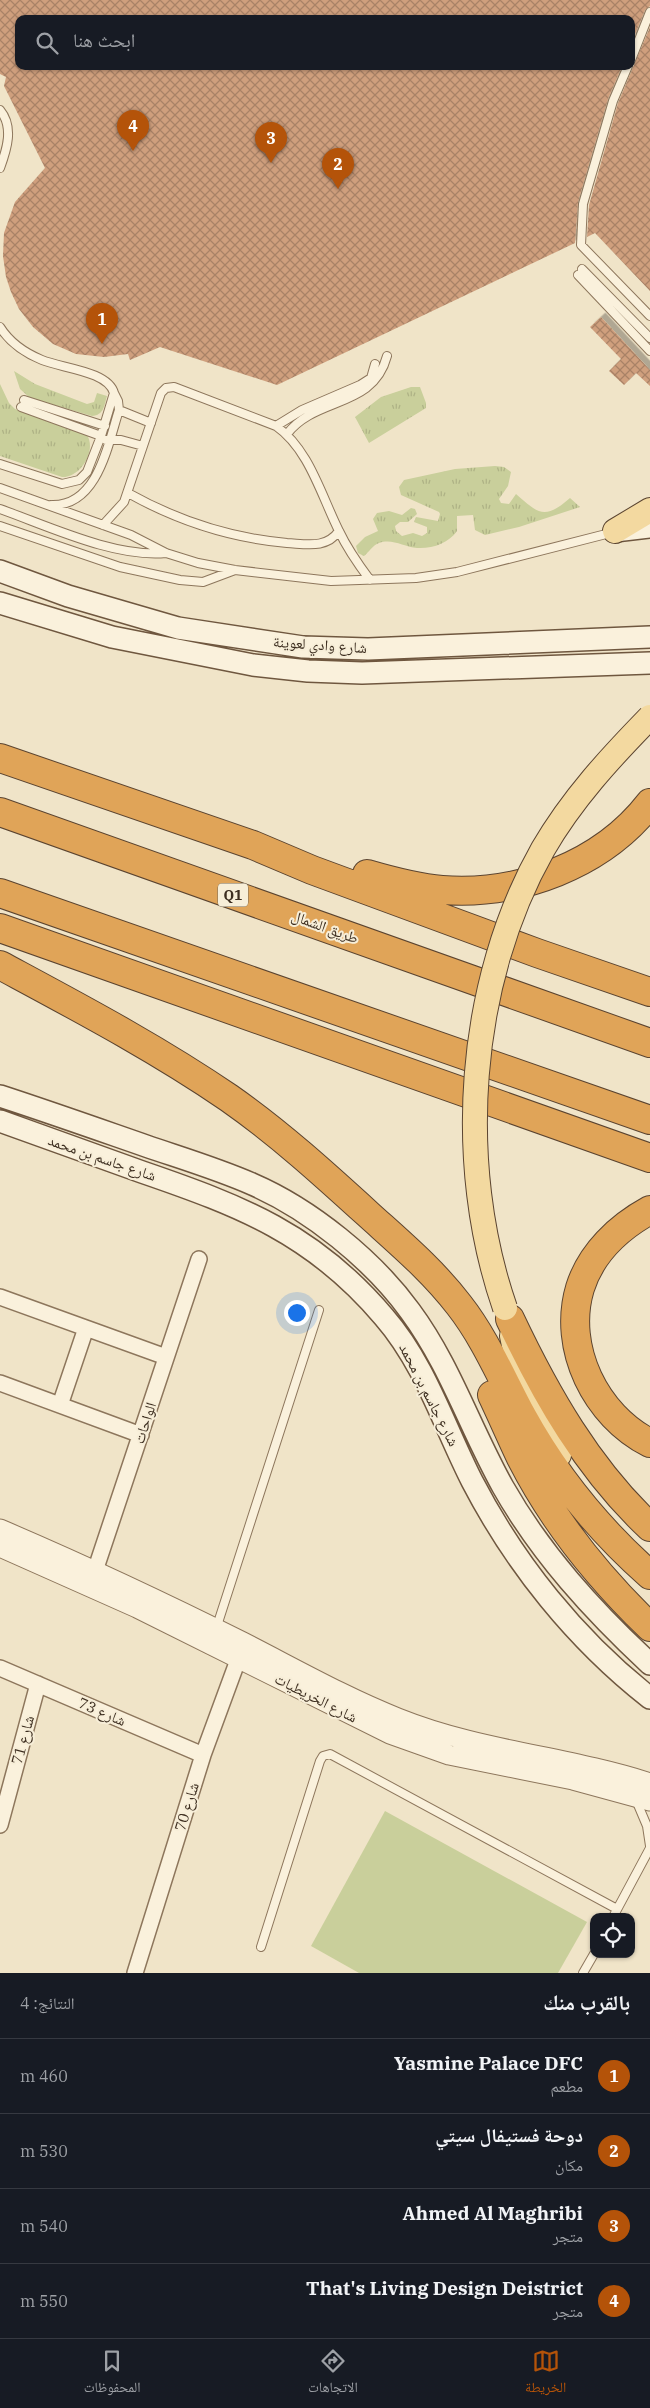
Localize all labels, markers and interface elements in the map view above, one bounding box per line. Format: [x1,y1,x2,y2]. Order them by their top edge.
search box [15,15,635,70]
text: ابحث هنا [73,28,135,52]
icon: search [33,29,61,57]
pin: 4 [117,110,149,151]
pin: 3 [255,122,287,163]
pin: 2 [322,148,354,189]
pin: 1 [86,303,118,344]
street label: شارع وادي لعوينة [272,632,368,660]
road number: Q1 [218,884,248,906]
street label: طريق الشمال [289,906,361,948]
street label: شارع جاسم بن محمد [45,1130,159,1186]
your location [284,1300,310,1326]
street label: شارع جاسم بن محمد [394,1340,464,1450]
street label: الواحات [129,1400,160,1446]
street label: شارع الخريطيات [271,1669,361,1727]
street label: شارع 73 [75,1693,129,1731]
street label: شارع 71 [7,1713,39,1767]
street label: شارع 70 [170,1780,204,1834]
map controls [590,1913,635,1958]
button: locate [590,1913,635,1958]
text: بالقرب منك [543,1988,630,2016]
text: النتائج: 4 [20,1993,75,2013]
text: Yasmine Palace DFC [394,2051,583,2075]
text: 460 m [20,2066,68,2086]
text: 1 [609,2066,619,2086]
text: مطعم [551,2076,583,2096]
text: دوحة فستيفال سيتي [435,2123,583,2147]
text: 530 m [20,2141,68,2161]
text: 2 [609,2141,619,2161]
text: مكان [555,2155,583,2175]
text: Ahmed Al Maghribi [403,2201,583,2225]
text: 540 m [20,2216,68,2236]
text: 3 [609,2216,619,2236]
text: متجر [553,2226,583,2246]
text: That's Living Design Deistrict [306,2276,583,2300]
text: 550 m [20,2291,68,2311]
text: 4 [609,2291,619,2311]
text: متجر [553,2301,583,2321]
tab: المحفوظات [84,2347,141,2401]
tab: الاتجاهات [308,2347,358,2401]
tab: الخريطة [525,2347,566,2401]

